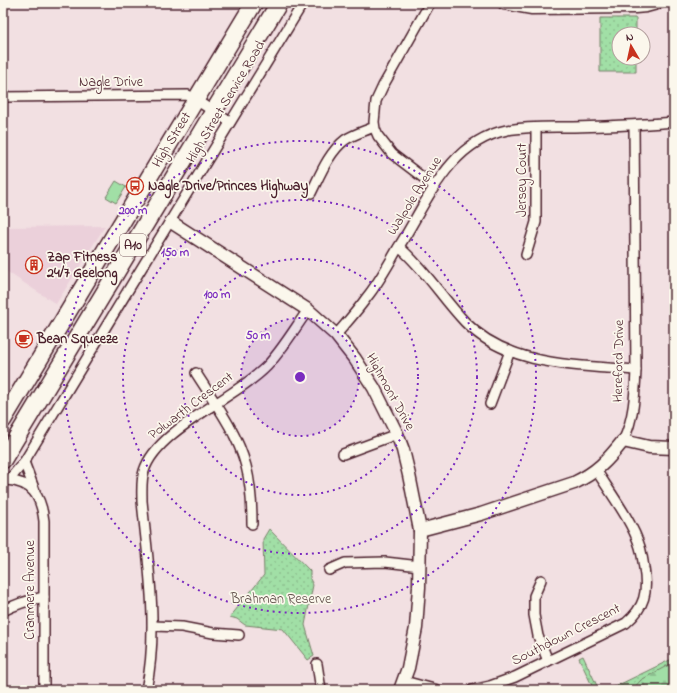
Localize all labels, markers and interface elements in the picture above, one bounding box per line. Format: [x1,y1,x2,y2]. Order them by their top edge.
north arrow [611,26,651,66]
text: N [625,29,635,46]
street label: High Street Service Road [181,37,272,168]
street label: Nagle Drive [79,72,144,94]
street label: High Street [147,108,198,172]
street label: Jersey Court [512,143,534,217]
street label: Walpole Avenue [382,152,448,239]
bus stop icon: Nagle Drive/Princes Highway [125,176,145,196]
place label: Nagle Drive/Princes Highway [148,176,308,199]
text: 200 m [118,202,148,220]
road number: A10 [120,234,146,256]
text: 150 m [161,244,190,262]
place label: Zap Fitness 24/7 Geelong [46,247,118,286]
building icon: Zap Fitness 24/7 Geelong [24,255,44,275]
text: 100 m [204,286,231,304]
street label: Hereford Drive [608,319,630,403]
text: 50 m [246,327,271,345]
cafe icon: Bean Squeeze [14,329,34,349]
place label: Bean Squeeze [36,329,119,350]
street label: Highmont Drive [359,350,420,436]
street label: Polwarth Crescent [144,367,238,445]
centre of rings [293,370,307,384]
street label: Cranmere Avenue [20,539,41,640]
park label: Brahman Reserve [230,589,332,610]
street label: Southdown Crescent [508,598,624,672]

